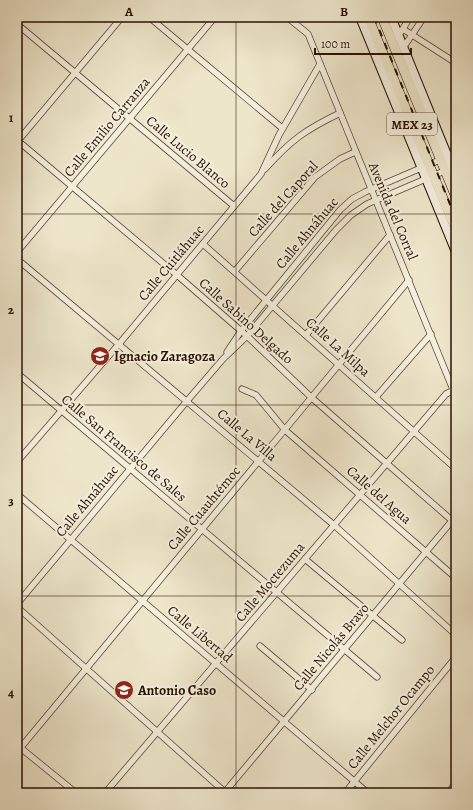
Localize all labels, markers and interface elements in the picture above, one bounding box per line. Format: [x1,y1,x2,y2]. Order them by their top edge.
text: A [124,3,134,20]
text: B [340,3,348,20]
scale bar [315,30,411,56]
text: 100 m [321,36,350,52]
street label: Calle Emilio Carranza [60,73,155,181]
text: 1 [9,109,14,126]
street label: Calle Lucio Blanco [142,111,234,193]
road number: MEX 23 [387,113,437,135]
street label: Calle del Caporal [244,157,323,241]
street label: Avenida del Corral [363,158,422,263]
street label: Calle Ahnáhuac [271,193,343,273]
street label: Calle Cuitláhuac [134,221,208,305]
street label: Calle Sabino Delgado [195,274,297,368]
text: 2 [8,301,15,318]
street label: Calle La Milpa [302,313,375,381]
school or university icon: Ignacio Zaragoza [89,345,111,367]
place label: Ignacio Zaragoza [114,347,215,366]
street label: Calle San Francisco de Sales [57,390,191,506]
street label: Calle La Villa [213,404,281,466]
street label: Calle Ahnáhuac [51,461,123,541]
street label: Calle del Agua [342,461,416,529]
street label: Calle Cuauhtémoc [163,462,245,554]
text: 3 [8,492,14,509]
street label: Calle Moctezuma [231,538,309,626]
street label: Calle Nicolás Bravo [289,599,373,695]
street label: Calle Libertad [163,601,237,667]
street label: Calle Melchor Ocampo [343,661,439,773]
school or university icon: Antonio Caso [113,679,135,701]
place label: Antonio Caso [137,681,216,700]
text: 4 [8,684,14,701]

